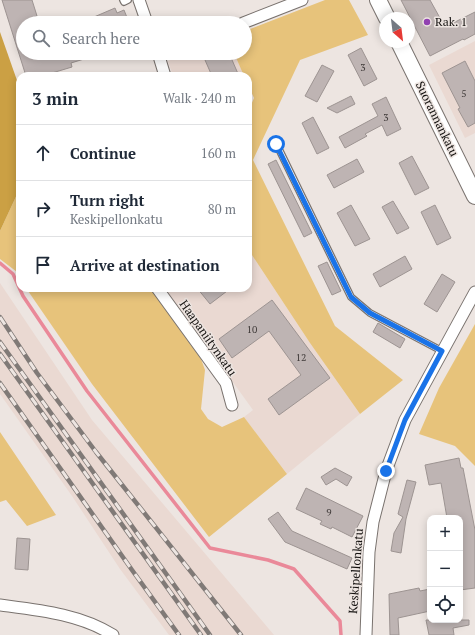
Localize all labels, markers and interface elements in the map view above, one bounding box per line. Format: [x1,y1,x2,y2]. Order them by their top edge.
north arrow [379,12,415,48]
place label: Rak. 1 [435,14,467,29]
search box [16,16,252,60]
marker: Rak. 1 [422,17,432,27]
icon: search [30,27,52,49]
text: Search here [62,28,140,48]
house number: 3 [360,61,366,74]
street label: Suorannankatu [413,79,462,159]
text: 3 min [32,87,79,110]
house number: 5 [461,87,467,100]
text: Walk · 240 m [163,89,236,107]
house number: 3 [383,111,389,124]
route start [267,135,285,153]
icon: ahead [32,142,54,164]
text: Continue [70,143,136,163]
text: 160 m [201,144,236,162]
text: Turn right [70,190,145,210]
icon: right [32,198,54,220]
text: 80 m [208,200,236,218]
text: Keskipellonkatu [70,210,163,228]
icon: arrive [32,254,54,276]
text: Arrive at destination [70,255,220,275]
street label: Haapaniitynkatu [177,297,240,379]
house number: 10 [247,323,257,336]
house number: 12 [296,351,306,364]
route end [377,462,395,480]
house number: 9 [326,506,332,519]
map controls [427,515,463,623]
button: + [427,515,463,551]
street label: Keskipellonkatu [345,528,366,614]
button: − [427,551,463,587]
button: locate [427,587,463,623]

